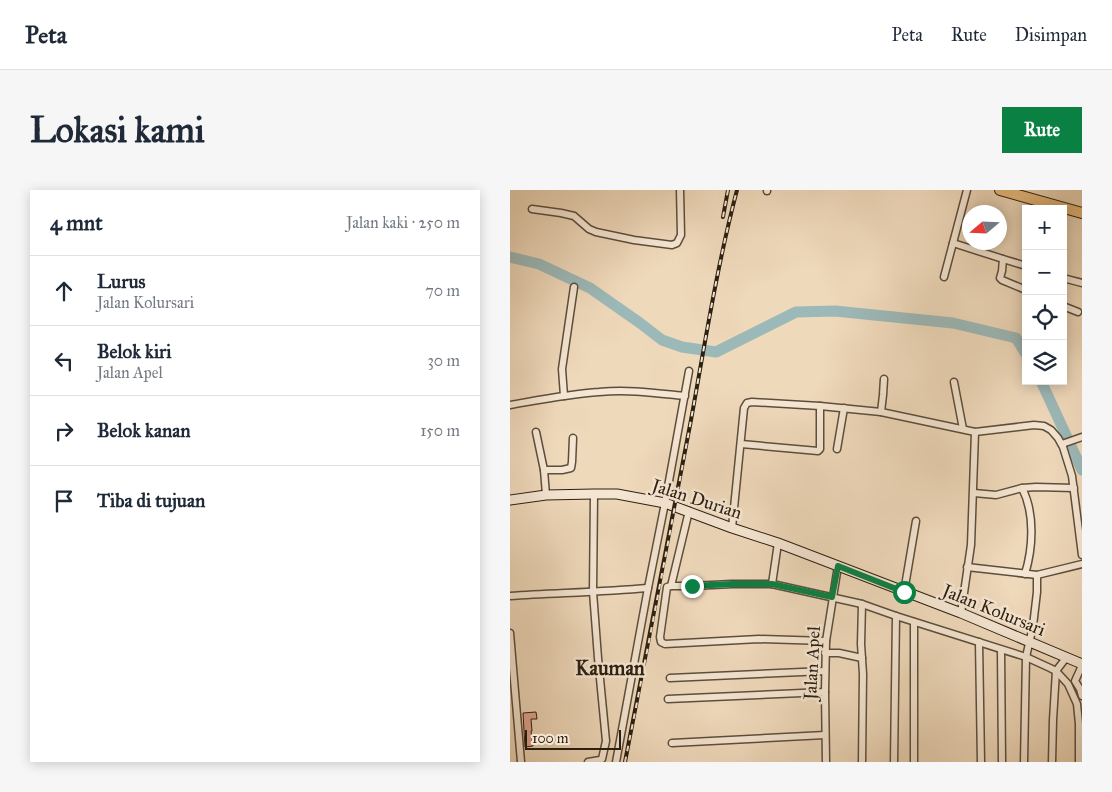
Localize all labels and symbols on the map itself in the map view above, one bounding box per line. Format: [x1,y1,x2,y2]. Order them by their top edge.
north arrow [962,205,1007,250]
street label: Jalan Durian [647,473,745,525]
route end [681,575,704,598]
street label: Jalan Kolursari [937,579,1049,642]
route start [893,581,916,604]
street label: Jalan Apel [799,625,826,703]
district label: Kauman [575,656,645,680]
scale bar [525,727,621,750]

